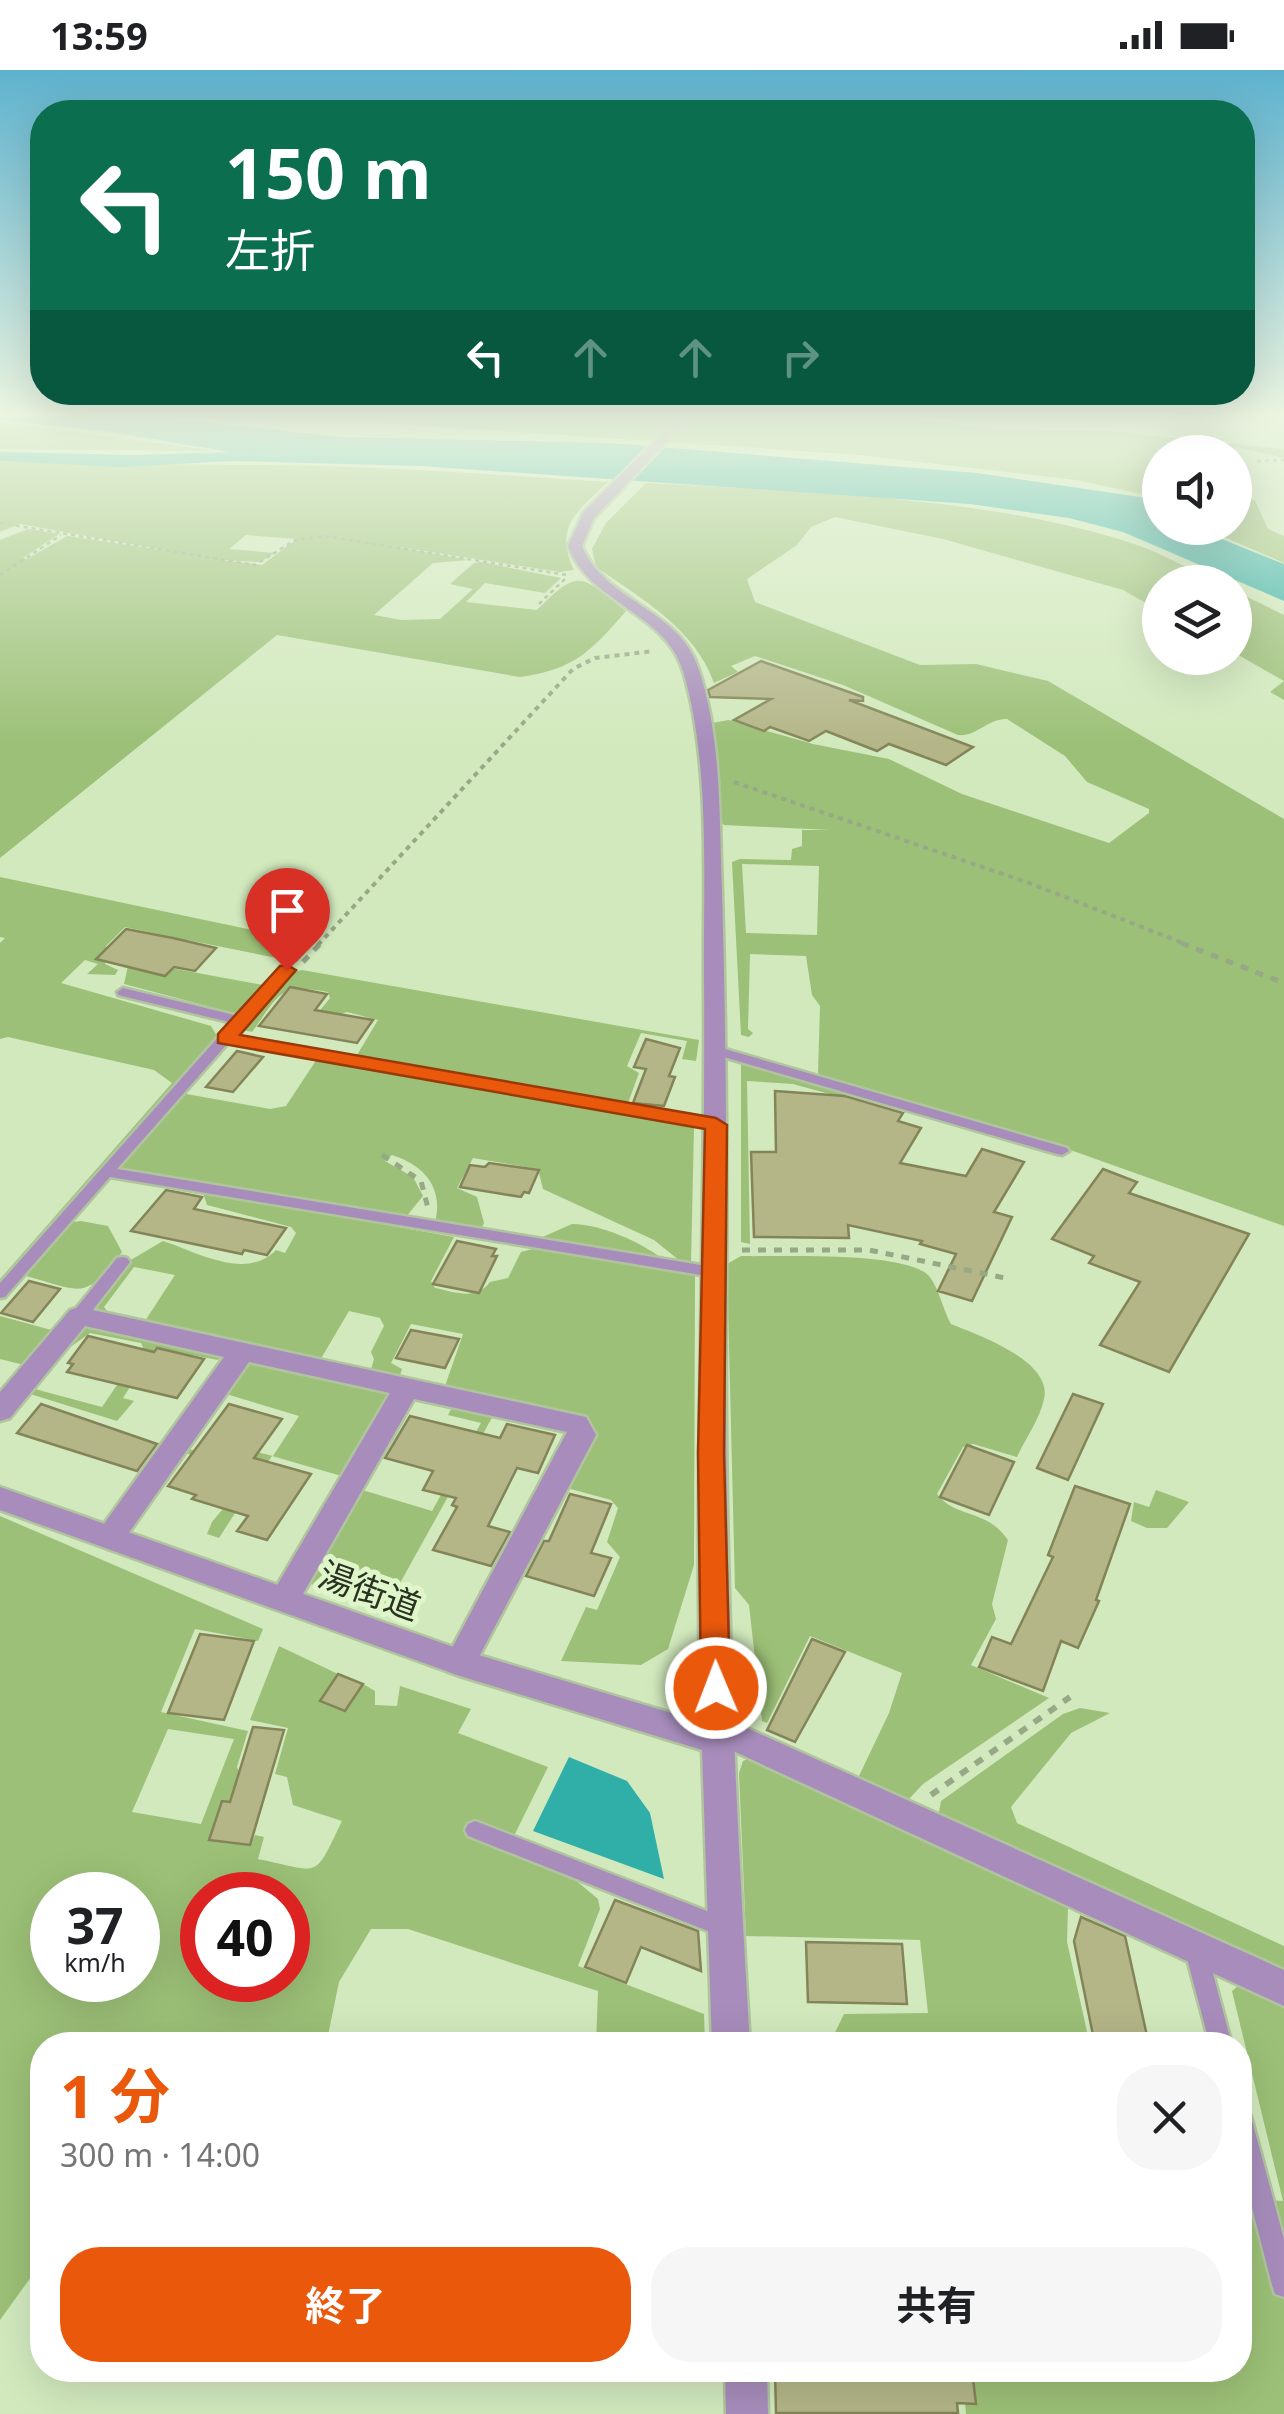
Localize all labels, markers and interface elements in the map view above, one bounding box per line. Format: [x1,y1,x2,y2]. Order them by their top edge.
text: 13:59 [50,9,148,61]
text: 150 m [225,124,432,220]
icon: left [60,140,190,270]
text: 左折 [225,219,315,280]
icon: left [458,330,513,385]
icon: ahead [563,330,618,385]
icon: ahead [668,330,723,385]
icon: right [773,330,828,385]
map controls [1142,435,1252,675]
button: sound [1142,435,1252,545]
button: layers [1142,565,1252,675]
pin [245,868,330,971]
icon: arrive [260,883,315,938]
street label: 湯街道 [313,1550,427,1630]
position arrow [664,1636,768,1740]
speed limit sign: 40 [180,1872,310,2002]
text: 37 [66,1891,124,1959]
text: km/h [64,1945,126,1979]
text: 1 分 [60,2054,170,2136]
button: close [1117,2065,1222,2170]
text: 300 m · 14:00 [60,2133,260,2176]
button: 終了 [60,2247,631,2362]
button: 共有 [651,2247,1222,2362]

